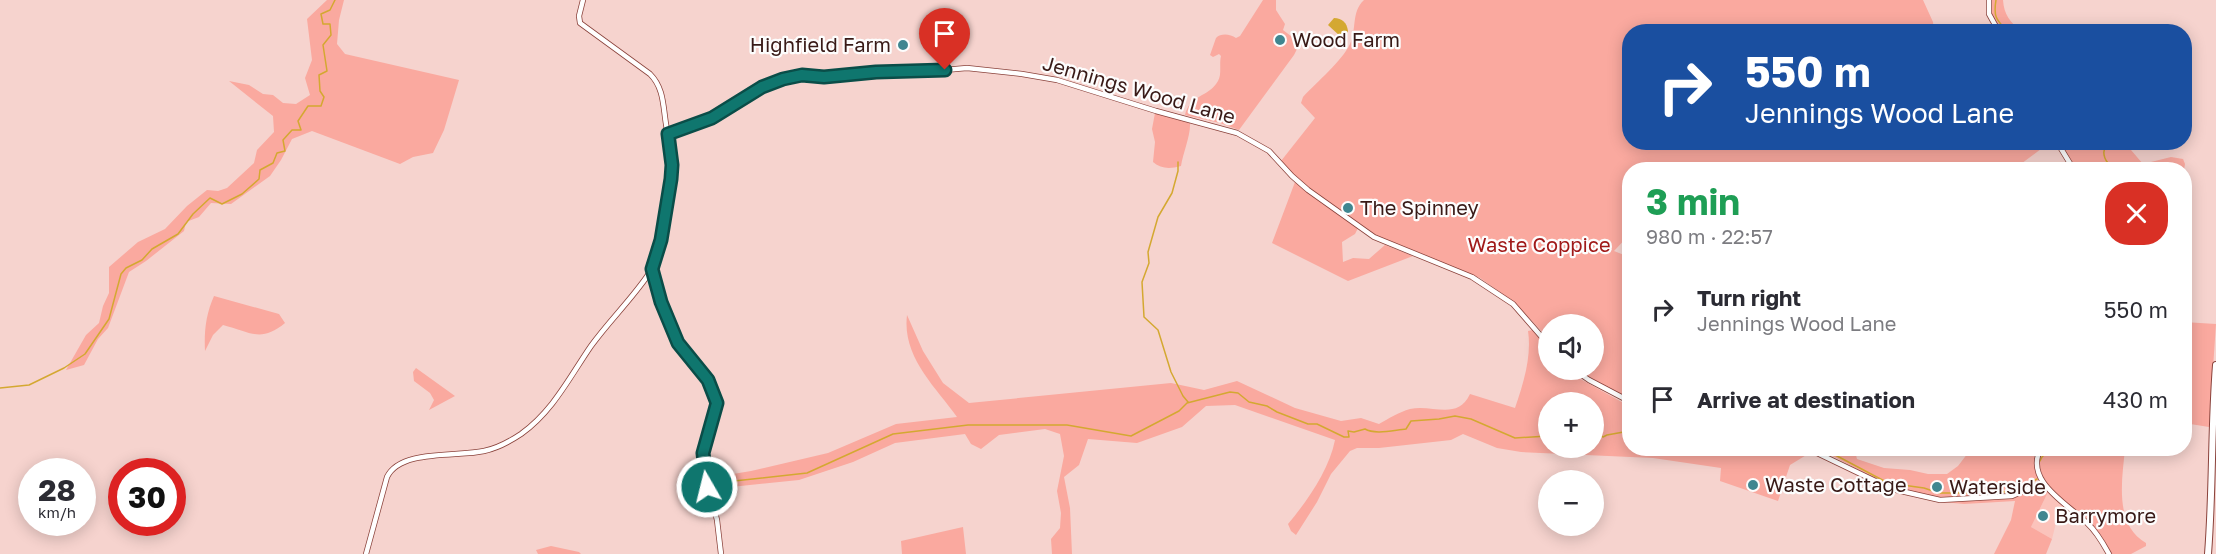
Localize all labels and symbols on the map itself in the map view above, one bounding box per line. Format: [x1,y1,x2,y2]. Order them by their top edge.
pin [919,8,970,70]
place label: Wood Farm [1292,27,1400,51]
place label: Highfield Farm [750,32,891,56]
marker: Wood Farm [1273,33,1287,47]
marker: Highfield Farm [896,38,910,52]
street label: Jennings Wood Lane [1040,50,1238,128]
place label: The Spinney [1360,195,1479,219]
marker: The Spinney [1341,201,1355,215]
park label: Waste Coppice [1468,232,1610,256]
position arrow [675,455,739,519]
speed limit sign: 30 [108,458,186,536]
place label: Waste Cottage [1765,472,1907,496]
place label: Waterside [1949,474,2046,498]
marker: Waste Cottage [1746,478,1760,492]
marker: Waterside [1930,480,1944,494]
place label: Barrymore [2055,503,2156,527]
marker: Barrymore [2036,509,2050,523]

